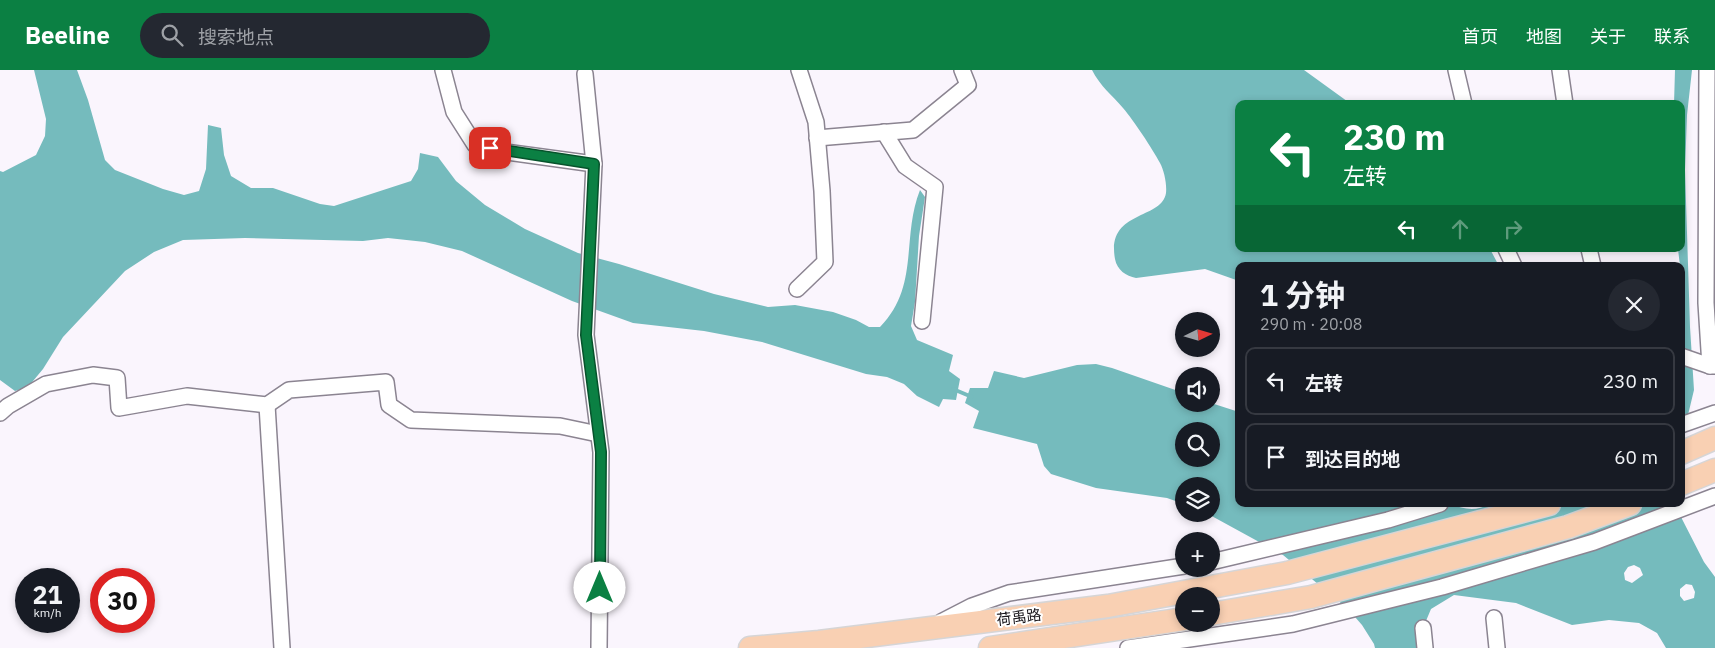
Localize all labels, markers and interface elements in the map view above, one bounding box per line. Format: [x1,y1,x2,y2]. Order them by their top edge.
search box [140,13,490,58]
text: Beeline [25,19,110,51]
icon: search [158,21,186,49]
text: 搜索地点 [198,25,274,49]
text: 首页 [1462,25,1498,48]
text: 地图 [1526,25,1562,48]
text: 关于 [1590,25,1626,48]
text: 联系 [1654,25,1690,48]
text: 230 m [1343,114,1446,160]
icon: left [1260,120,1325,185]
pin [469,127,511,169]
icon: arrive [476,134,504,162]
text: 左转 [1343,161,1387,190]
icon: left [1393,215,1421,243]
icon: ahead [1446,215,1474,243]
icon: right [1499,215,1527,243]
text: 1 分钟 [1260,275,1345,314]
button: close [1608,279,1660,331]
north arrow [1175,312,1220,358]
map controls [1175,312,1220,632]
text: 290 m · 20:08 [1260,314,1362,334]
button: sound [1175,367,1220,412]
icon: left [1262,367,1290,395]
text: 230 m [1603,369,1658,393]
text: 左转 [1305,371,1343,395]
button: search [1175,422,1220,467]
icon: arrive [1262,443,1290,471]
text: 60 m [1614,445,1658,469]
text: 到达目的地 [1305,447,1400,471]
button: layers [1175,477,1220,522]
button: + [1175,532,1220,577]
position arrow [573,561,625,613]
speed limit sign: 30 [90,568,155,633]
text: 21 [32,578,63,611]
button: − [1175,587,1220,632]
text: km/h [33,605,62,620]
street label: 荷禹路 [996,605,1042,629]

